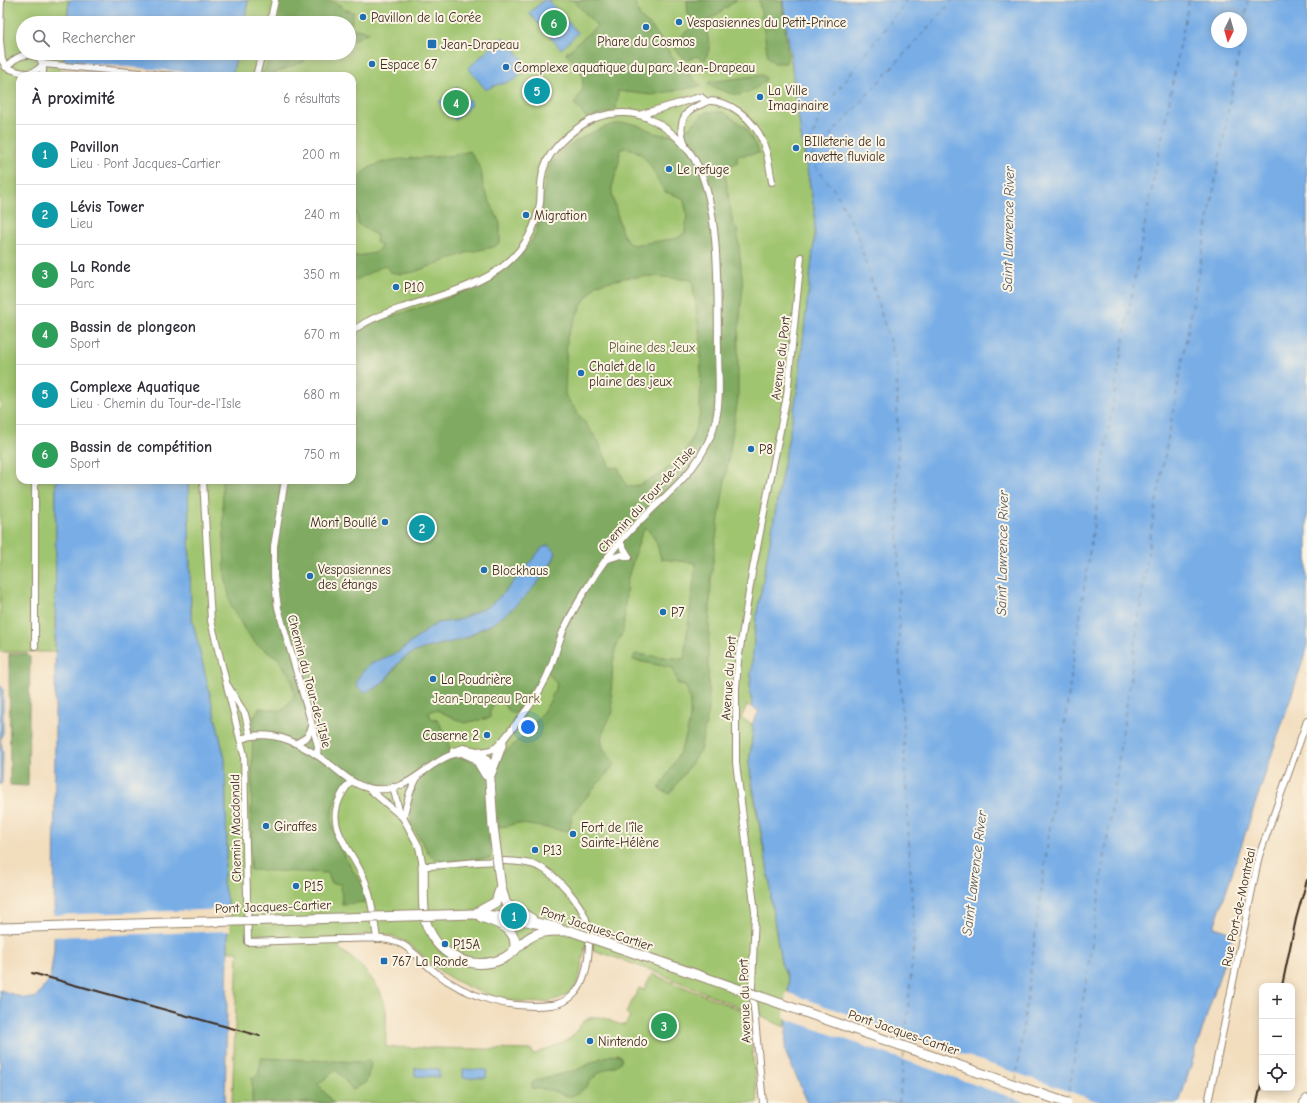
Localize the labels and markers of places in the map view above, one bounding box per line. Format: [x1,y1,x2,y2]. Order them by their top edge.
pin: 6 [541,8,567,38]
place label: Pavillon de la Corée [371,10,482,25]
marker: Pavillon de la Corée [358,12,368,22]
place label: Vespasiennes du Petit-Prince [687,15,847,30]
marker: Vespasiennes du Petit-Prince [674,17,684,27]
marker: Phare du Cosmos [641,22,651,32]
place label: Phare du Cosmos [597,34,695,49]
place label: Jean-Drapeau [441,37,519,52]
marker: Jean-Drapeau [426,38,438,50]
place label: Espace 67 [380,57,437,72]
marker: Espace 67 [367,59,377,69]
place label: Complexe aquatique du parc Jean-Drapeau [514,60,755,75]
marker: Complexe aquatique du parc Jean-Drapeau [501,62,511,72]
pin: 5 [524,76,550,106]
place label: La Ville Imaginaire [768,83,829,113]
pin: 4 [443,88,469,118]
marker: La Ville Imaginaire [755,92,765,102]
place label: BIlleterie de la navette fluviale [804,134,886,164]
marker: BIlleterie de la navette fluviale [791,143,801,153]
place label: Le refuge [677,162,730,177]
marker: Le refuge [664,164,674,174]
place label: Migration [534,208,587,223]
marker: Migration [521,210,531,220]
place label: P10 [404,280,424,295]
marker: P10 [391,282,401,292]
place label: Chalet de la plaine des jeux [589,359,673,389]
marker: Chalet de la plaine des jeux [576,368,586,378]
place label: P8 [759,442,773,457]
marker: P8 [746,444,756,454]
pin: 2 [409,513,435,543]
place label: Mont Boullé [310,515,377,530]
marker: Mont Boullé [380,517,390,527]
place label: Vespasiennes des étangs [318,562,391,592]
place label: Blockhaus [492,563,548,578]
marker: Blockhaus [479,565,489,575]
marker: Vespasiennes des étangs [305,571,315,581]
place label: P7 [671,605,684,620]
marker: P7 [658,607,668,617]
place label: La Poudrière [441,672,512,687]
marker: La Poudrière [428,674,438,684]
place label: Caserne 2 [422,728,479,743]
marker: Caserne 2 [482,730,492,740]
place label: Giraffes [274,819,317,834]
place label: Fort de l'île Sainte-Hélène [581,820,660,850]
marker: Giraffes [261,821,271,831]
marker: Fort de l'île Sainte-Hélène [568,829,578,839]
place label: P13 [543,843,562,858]
marker: P13 [530,845,540,855]
place label: P15 [304,879,323,894]
marker: P15 [291,881,301,891]
pin: 1 [501,901,527,931]
place label: P15A [453,937,480,952]
marker: P15A [440,939,450,949]
place label: 767 La Ronde [392,954,468,969]
marker: 767 La Ronde [379,956,389,966]
pin: 3 [651,1011,677,1041]
place label: Nintendo [598,1034,648,1049]
marker: Nintendo [585,1036,595,1046]

